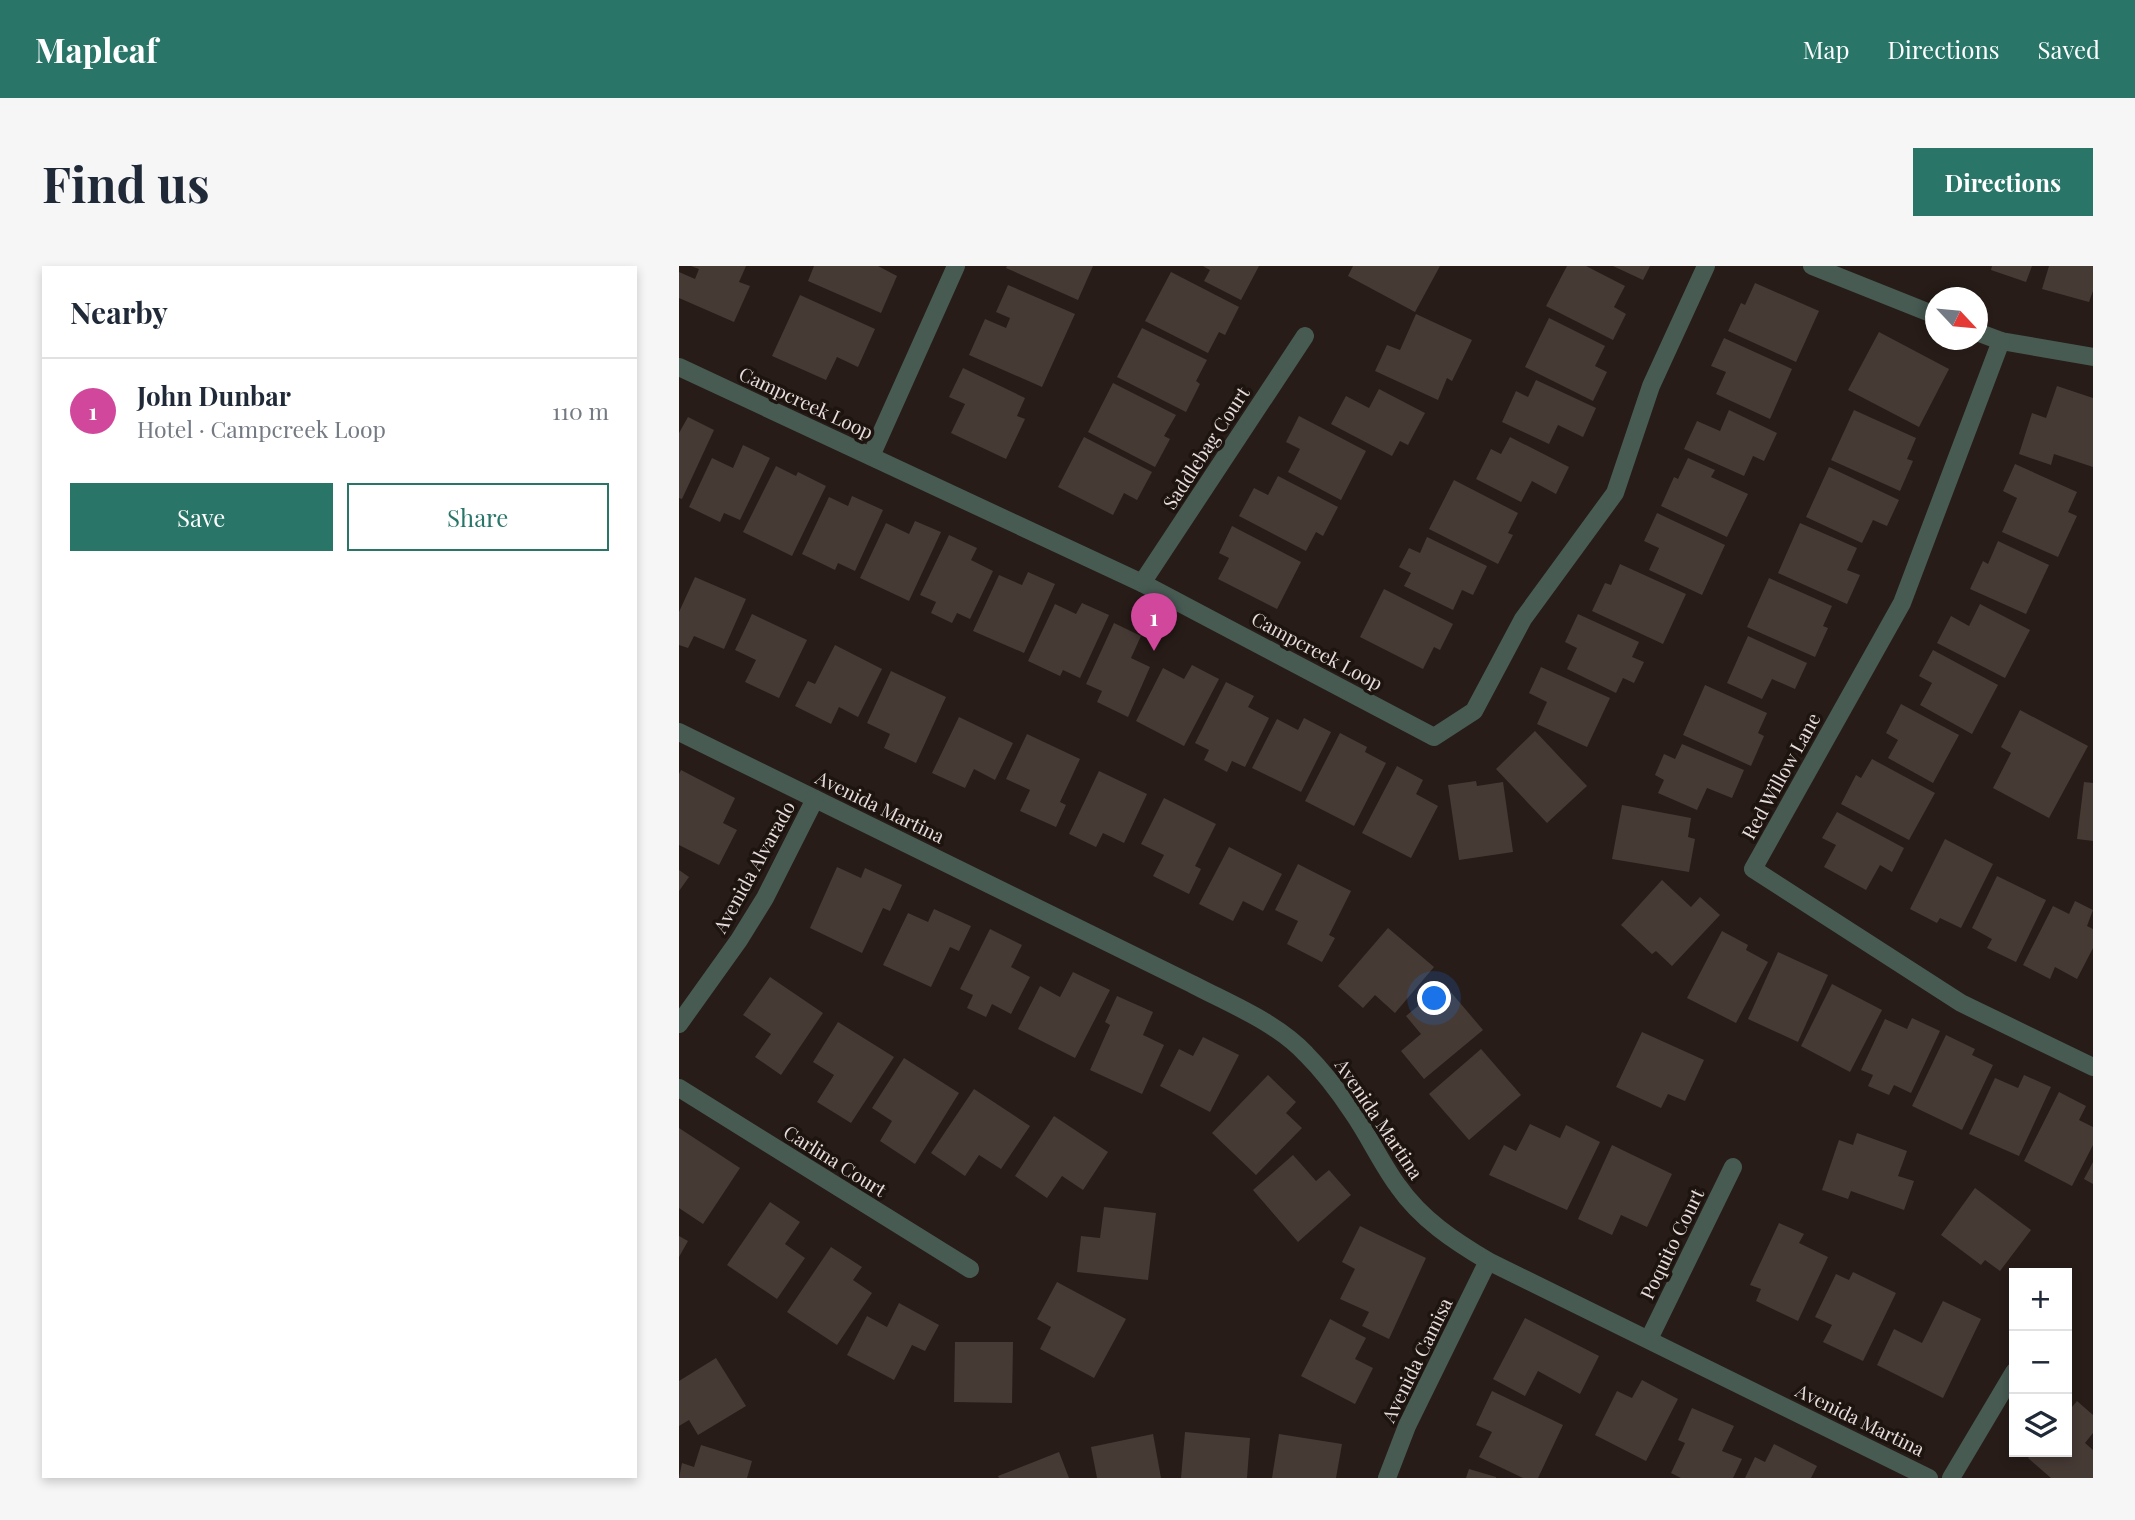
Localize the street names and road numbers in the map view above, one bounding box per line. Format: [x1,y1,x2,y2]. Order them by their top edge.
street label: Campcreek Loop [735,360,878,445]
street label: Saddlebag Court [1156,381,1255,514]
street label: Campcreek Loop [1247,605,1388,696]
street label: Red Willow Lane [1735,708,1826,843]
street label: Avenida Martina [811,763,950,849]
street label: Avenida Alvarado [706,796,800,938]
street label: Avenida Martina [1329,1052,1430,1184]
street label: Carlina Court [779,1118,892,1202]
street label: Poquito Court [1633,1184,1709,1303]
street label: Avenida Camisa [1374,1292,1458,1427]
street label: Avenida Martina [1791,1376,1930,1462]

